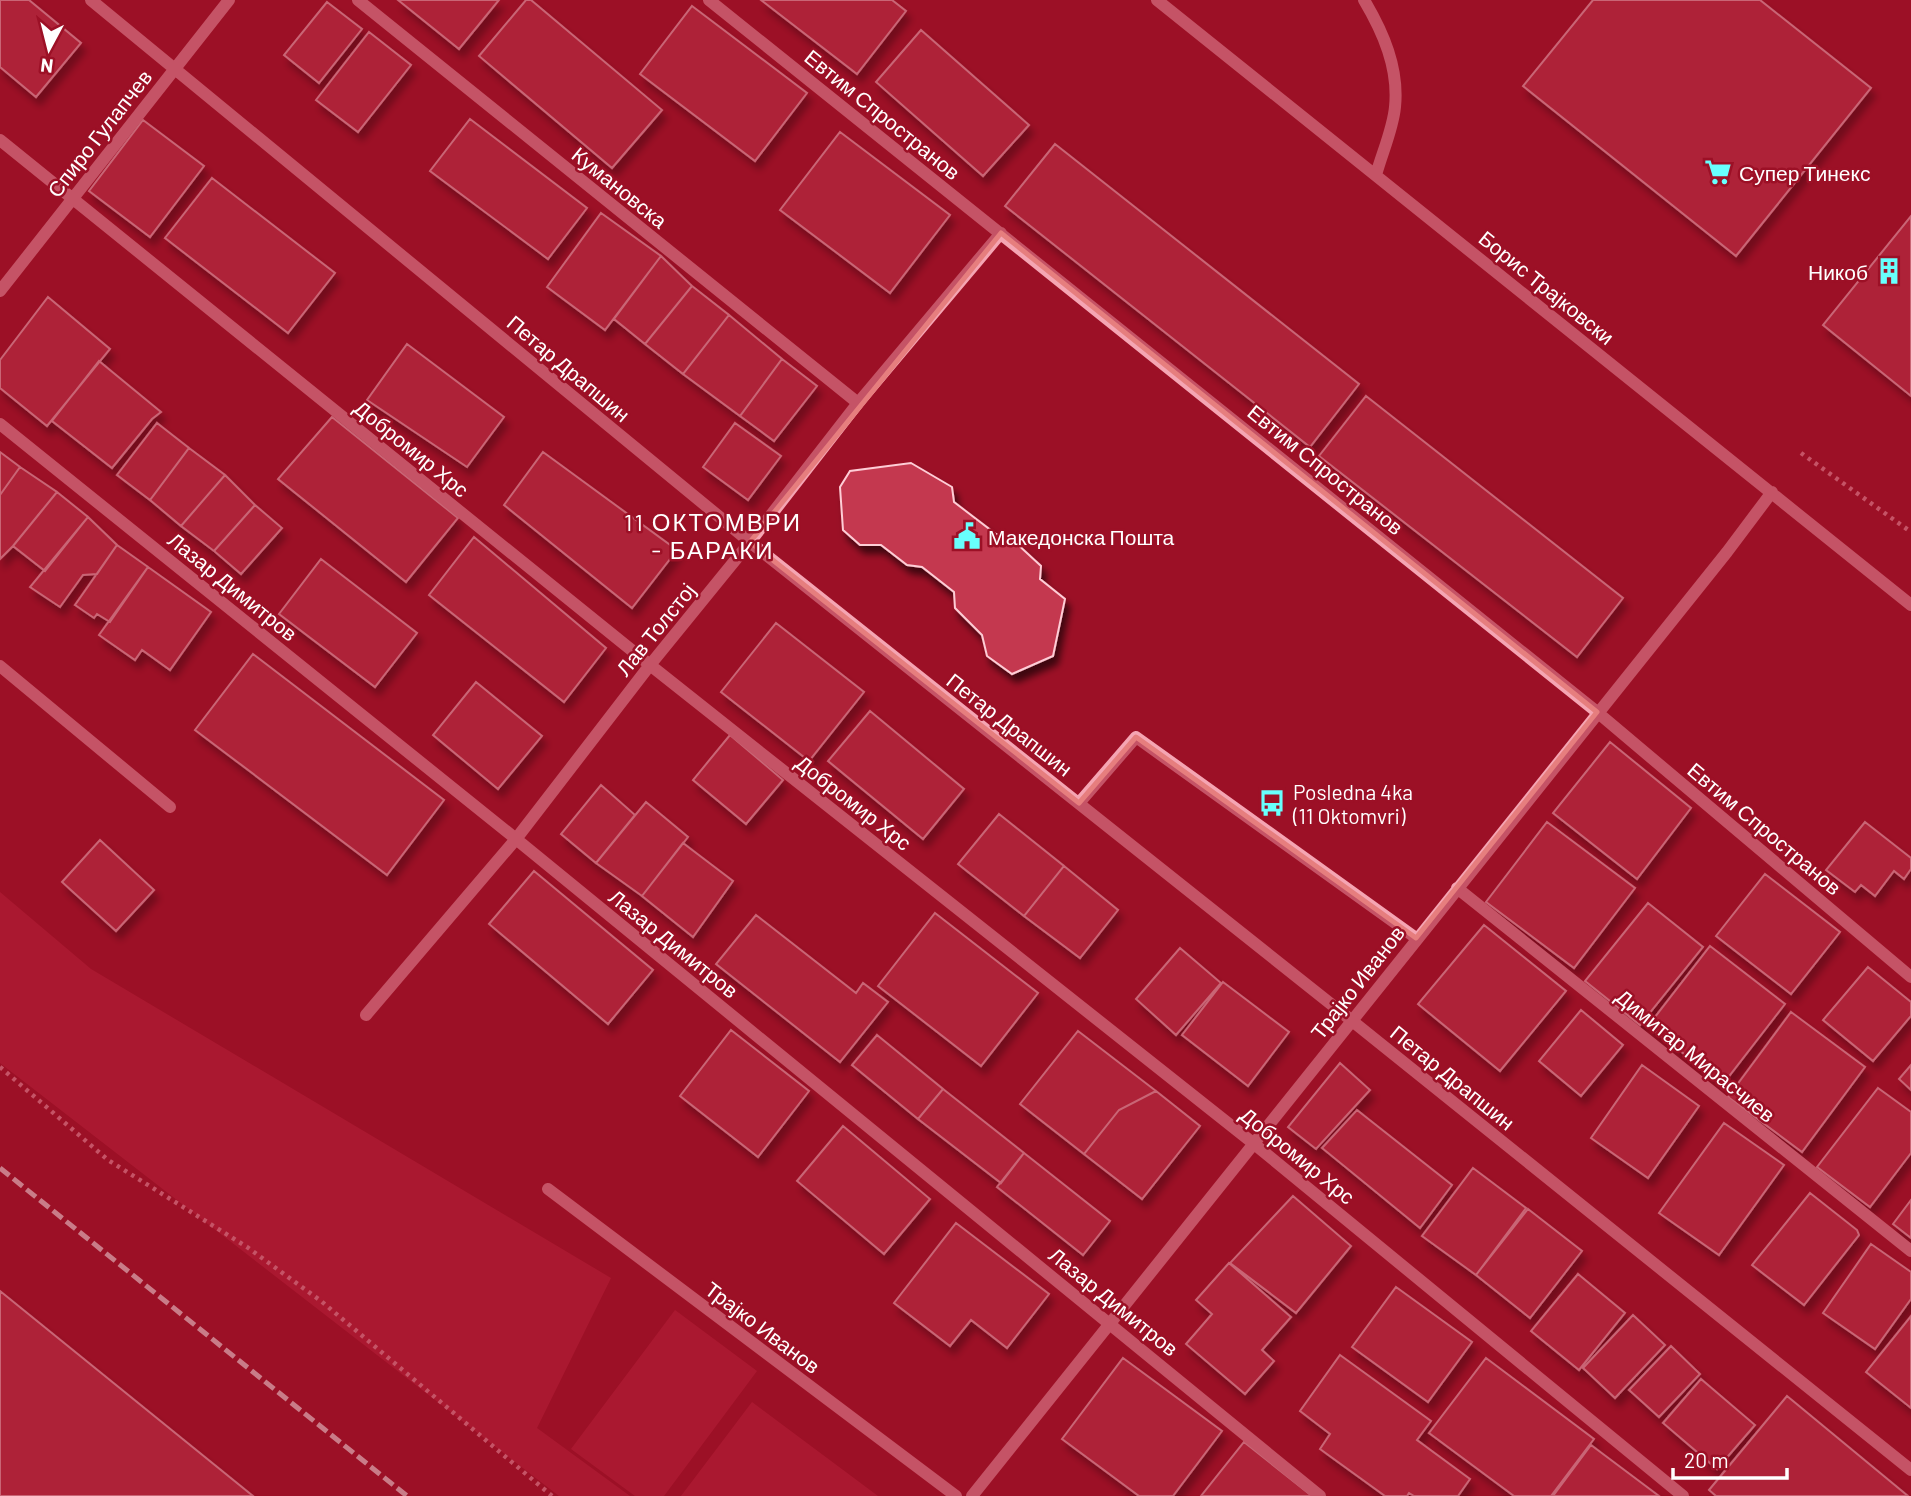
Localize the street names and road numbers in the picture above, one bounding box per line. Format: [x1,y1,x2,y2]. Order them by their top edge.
street label: Евтим Спространов [800,44,966,184]
street label: Спиро Гулапчев [41,64,157,202]
street label: Кумановска [568,141,673,233]
street label: Борис Трајковски [1474,225,1620,349]
street label: Петар Драпшин [503,310,635,426]
street label: Добромир Хрс [350,394,474,502]
street label: Евтим Спространов [1243,399,1409,539]
street label: Лазар Димитров [163,526,303,646]
street label: Лав Толстој [610,578,700,680]
street label: Петар Драпшин [942,667,1078,781]
street label: Добромир Хрс [791,749,917,855]
street label: Евтим Спространов [1683,757,1847,899]
street label: Лазар Димитров [604,883,744,1003]
street label: Трајко Иванов [1305,920,1409,1044]
street label: Димитар Мирасчиев [1611,983,1781,1127]
street label: Петар Драпшин [1386,1019,1520,1135]
street label: Добромир Хрс [1236,1101,1360,1209]
street label: Лазар Димитров [1044,1241,1184,1361]
street label: Трајко Иванов [701,1276,825,1378]

